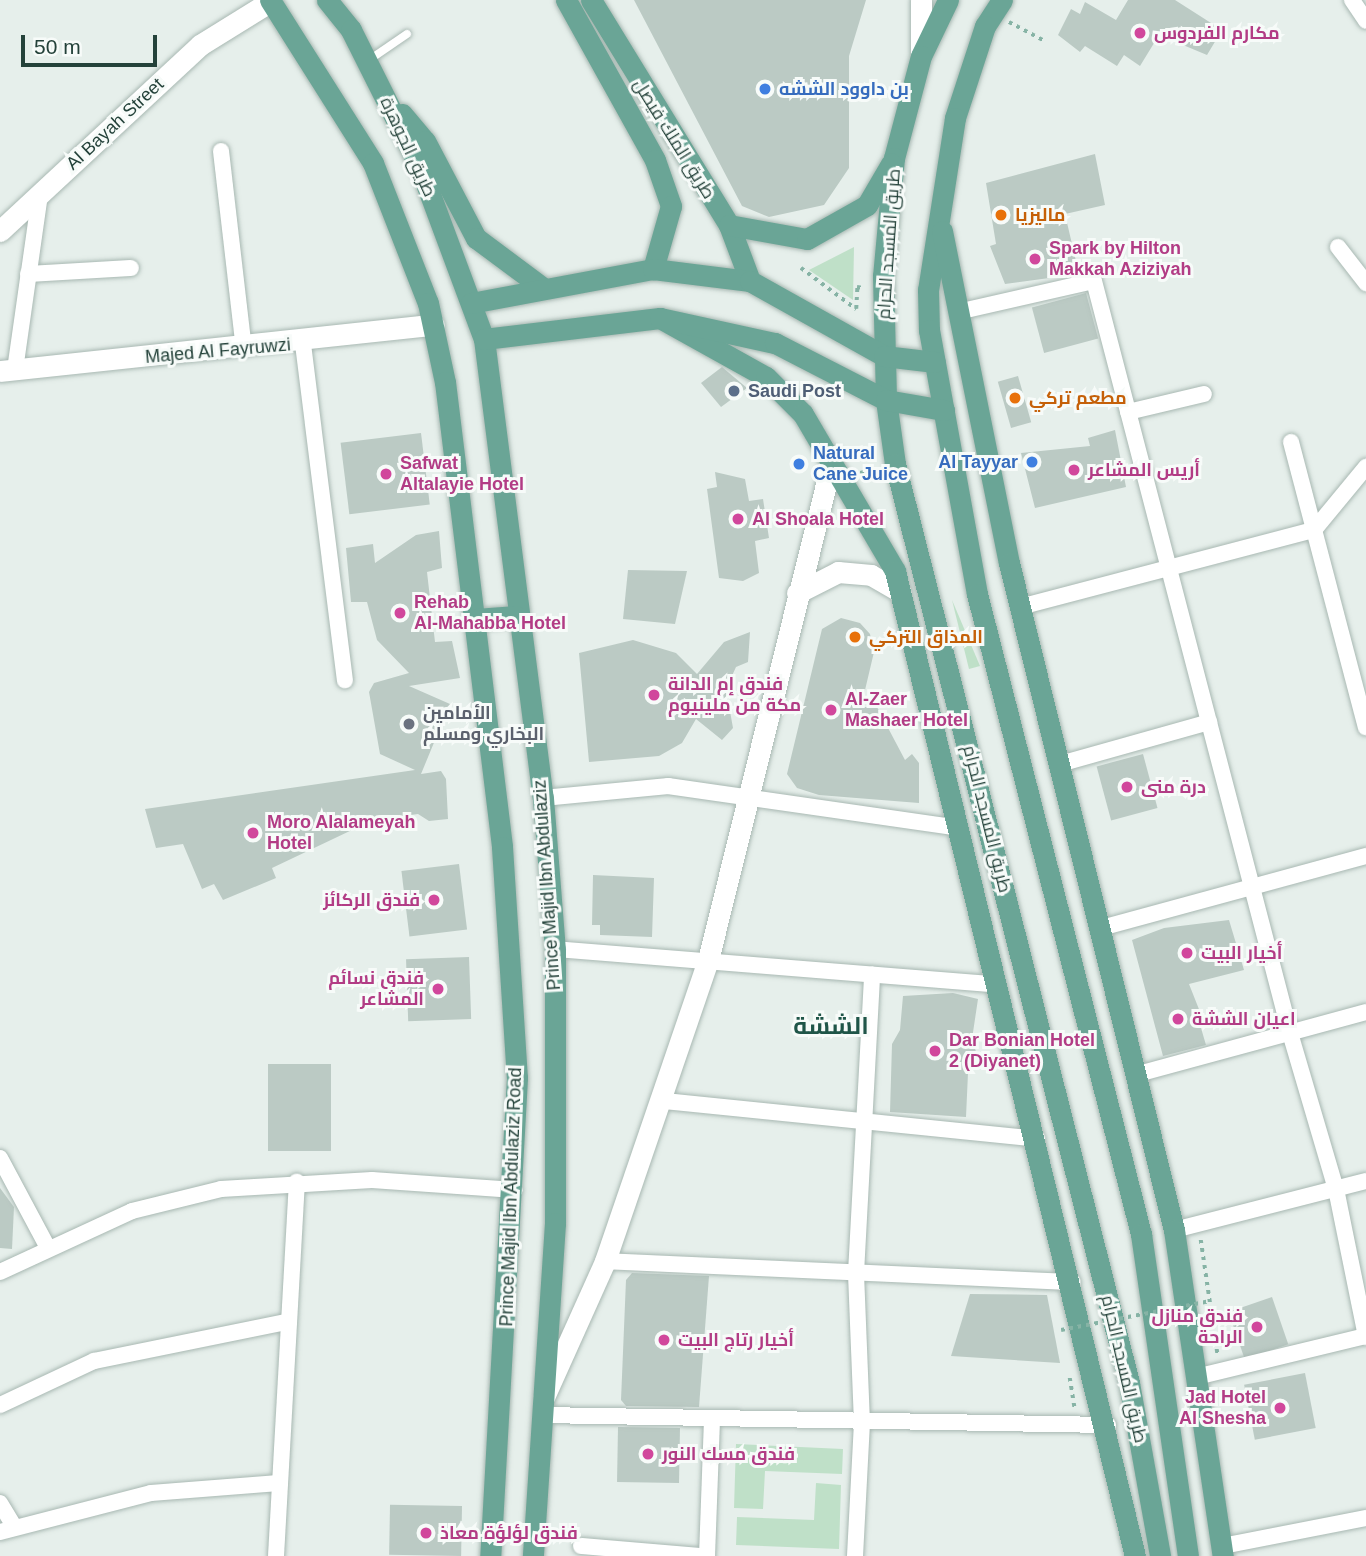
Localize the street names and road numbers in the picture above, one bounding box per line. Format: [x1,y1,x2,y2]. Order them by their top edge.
street label: Al Bayah Street [62,73,168,175]
street label: طريق الملك فيصل [628,75,720,203]
street label: طريق الجوهرة [376,94,440,200]
street label: طريق المسجد الحرام [873,168,905,320]
street label: Majed Al Fayruwzi [144,334,292,368]
street label: طريق المسجد الحرام [958,743,1016,895]
street label: Prince Majid Ibn Abdulaziz [529,778,565,992]
street label: Prince Majid Ibn Abdulaziz Road [496,1067,526,1327]
street label: طريق المسجد الحرام [1096,1293,1152,1445]

